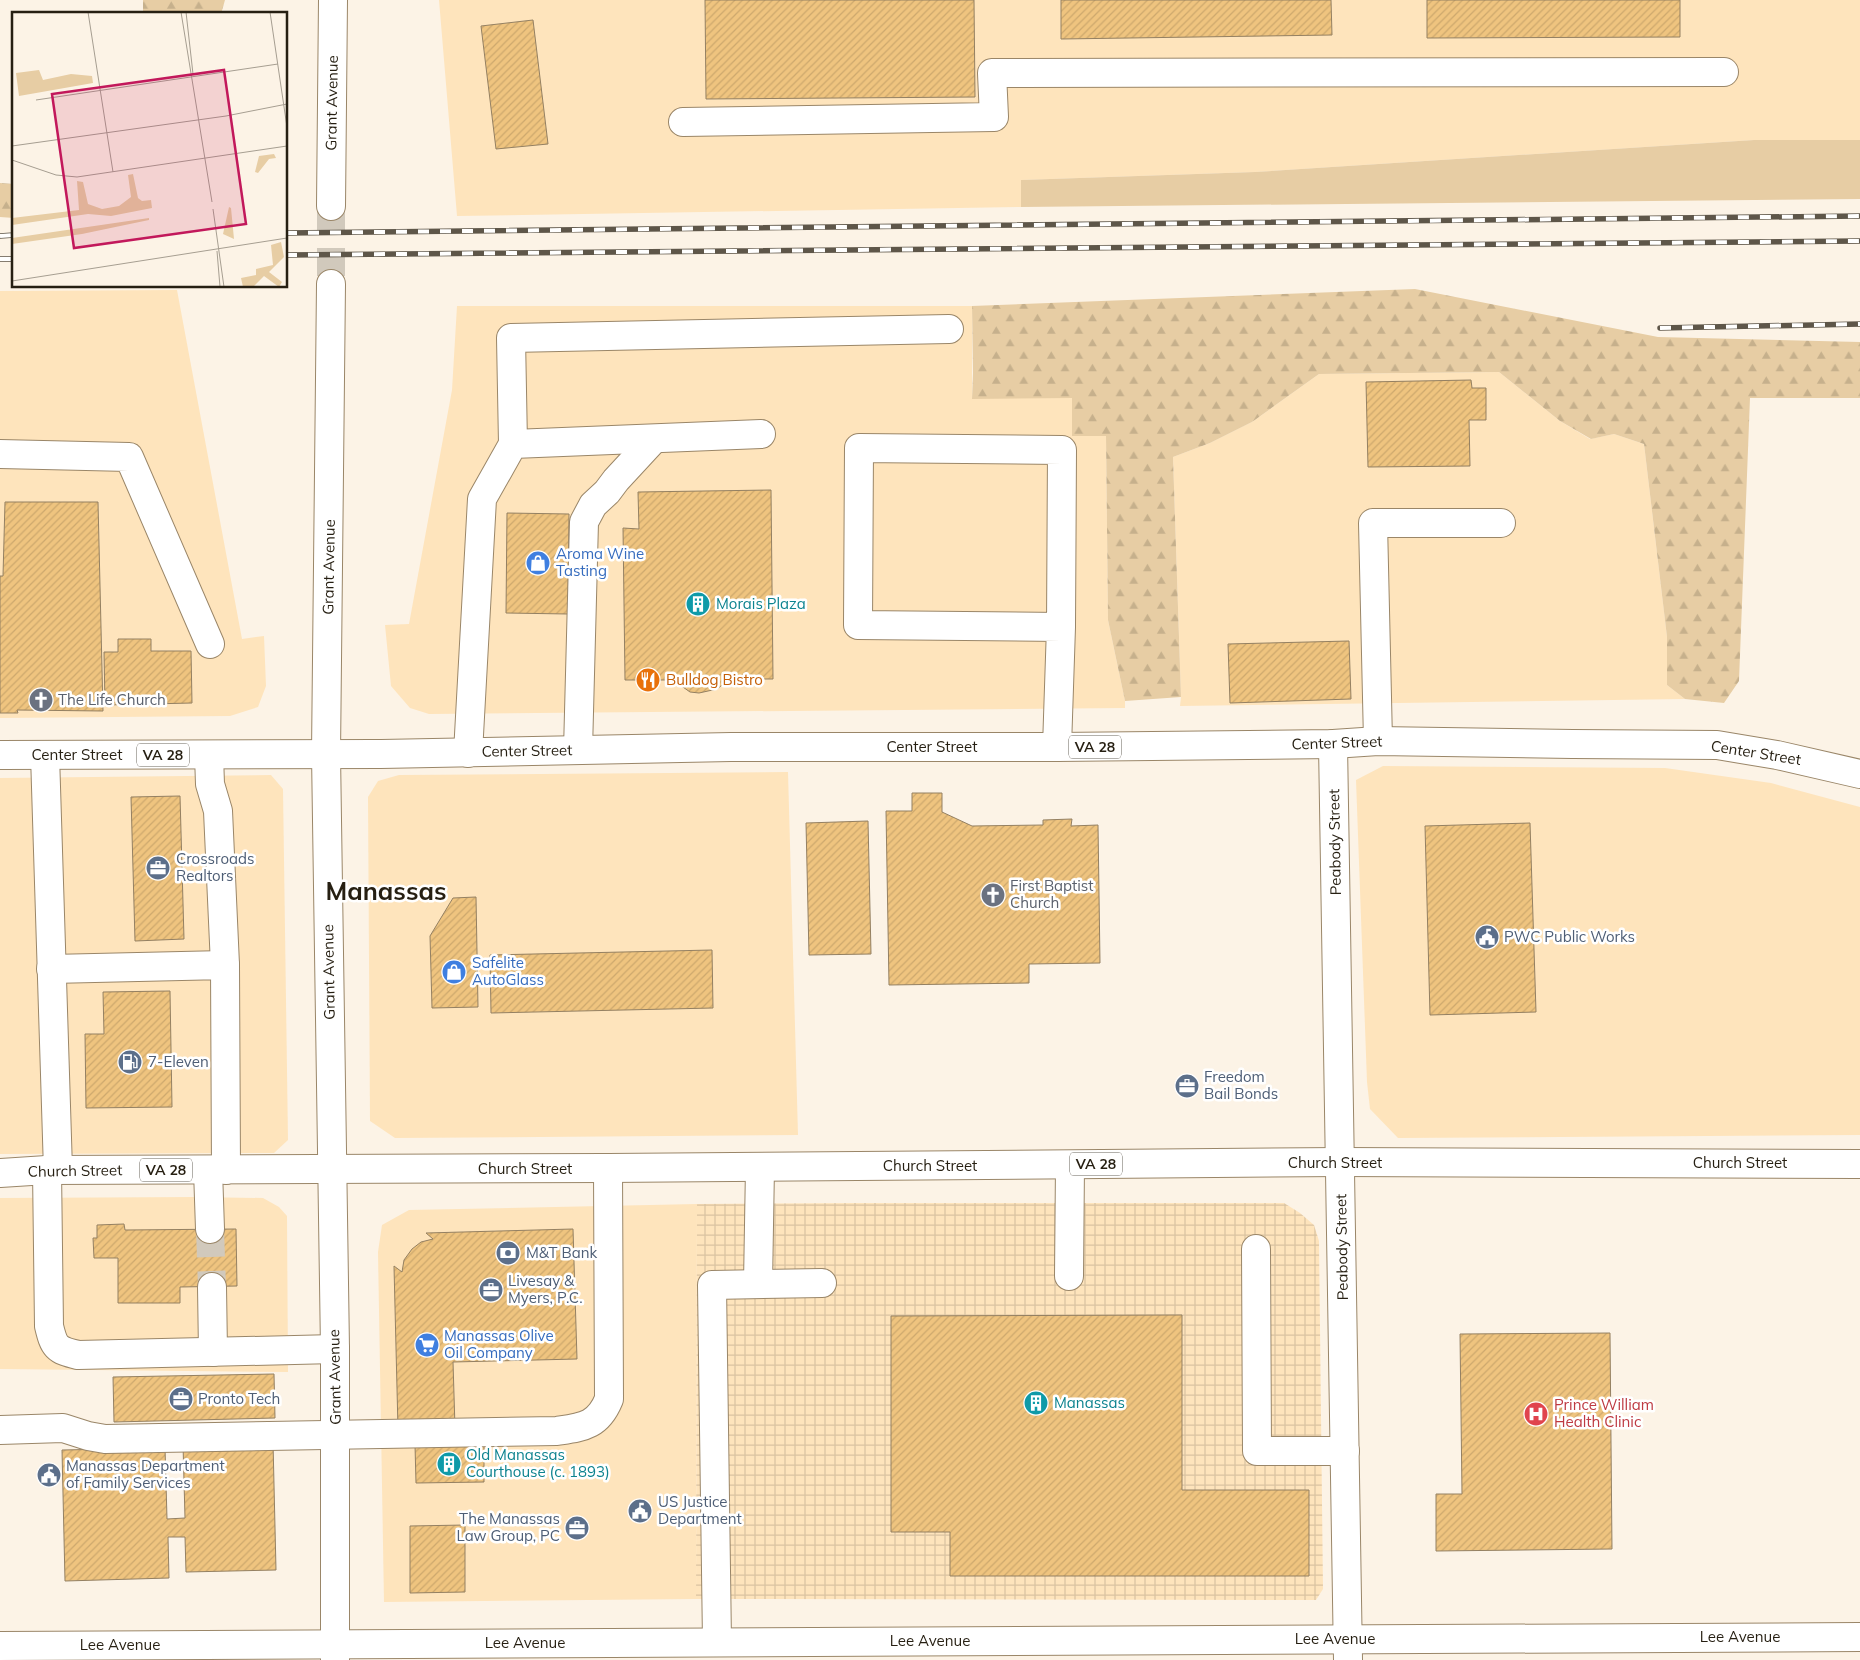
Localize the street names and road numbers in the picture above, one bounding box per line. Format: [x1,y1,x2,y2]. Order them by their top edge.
street label: Grant Avenue [321,55,342,151]
street label: Grant Avenue [318,519,339,615]
street label: Center Street [1291,731,1383,754]
road number: VA 28 [1069,736,1121,759]
street label: Center Street [1710,736,1802,769]
street label: Center Street [887,737,977,756]
street label: Center Street [481,740,573,761]
road number: VA 28 [137,744,189,766]
street label: Center Street [32,745,122,764]
street label: Peabody Street [1324,789,1345,895]
street label: Grant Avenue [318,924,339,1020]
road number: VA 28 [1070,1152,1122,1176]
street label: Church Street [1288,1153,1382,1172]
street label: Church Street [1693,1153,1787,1172]
street label: Church Street [883,1156,977,1175]
road number: VA 28 [140,1158,192,1182]
street label: Church Street [478,1159,572,1178]
street label: Church Street [27,1160,122,1181]
street label: Peabody Street [1331,1194,1352,1300]
street label: Grant Avenue [324,1329,345,1425]
street label: Lee Avenue [1700,1627,1780,1646]
street label: Lee Avenue [1295,1629,1375,1648]
street label: Lee Avenue [890,1631,970,1650]
street label: Lee Avenue [485,1633,565,1652]
street label: Lee Avenue [80,1635,160,1654]

